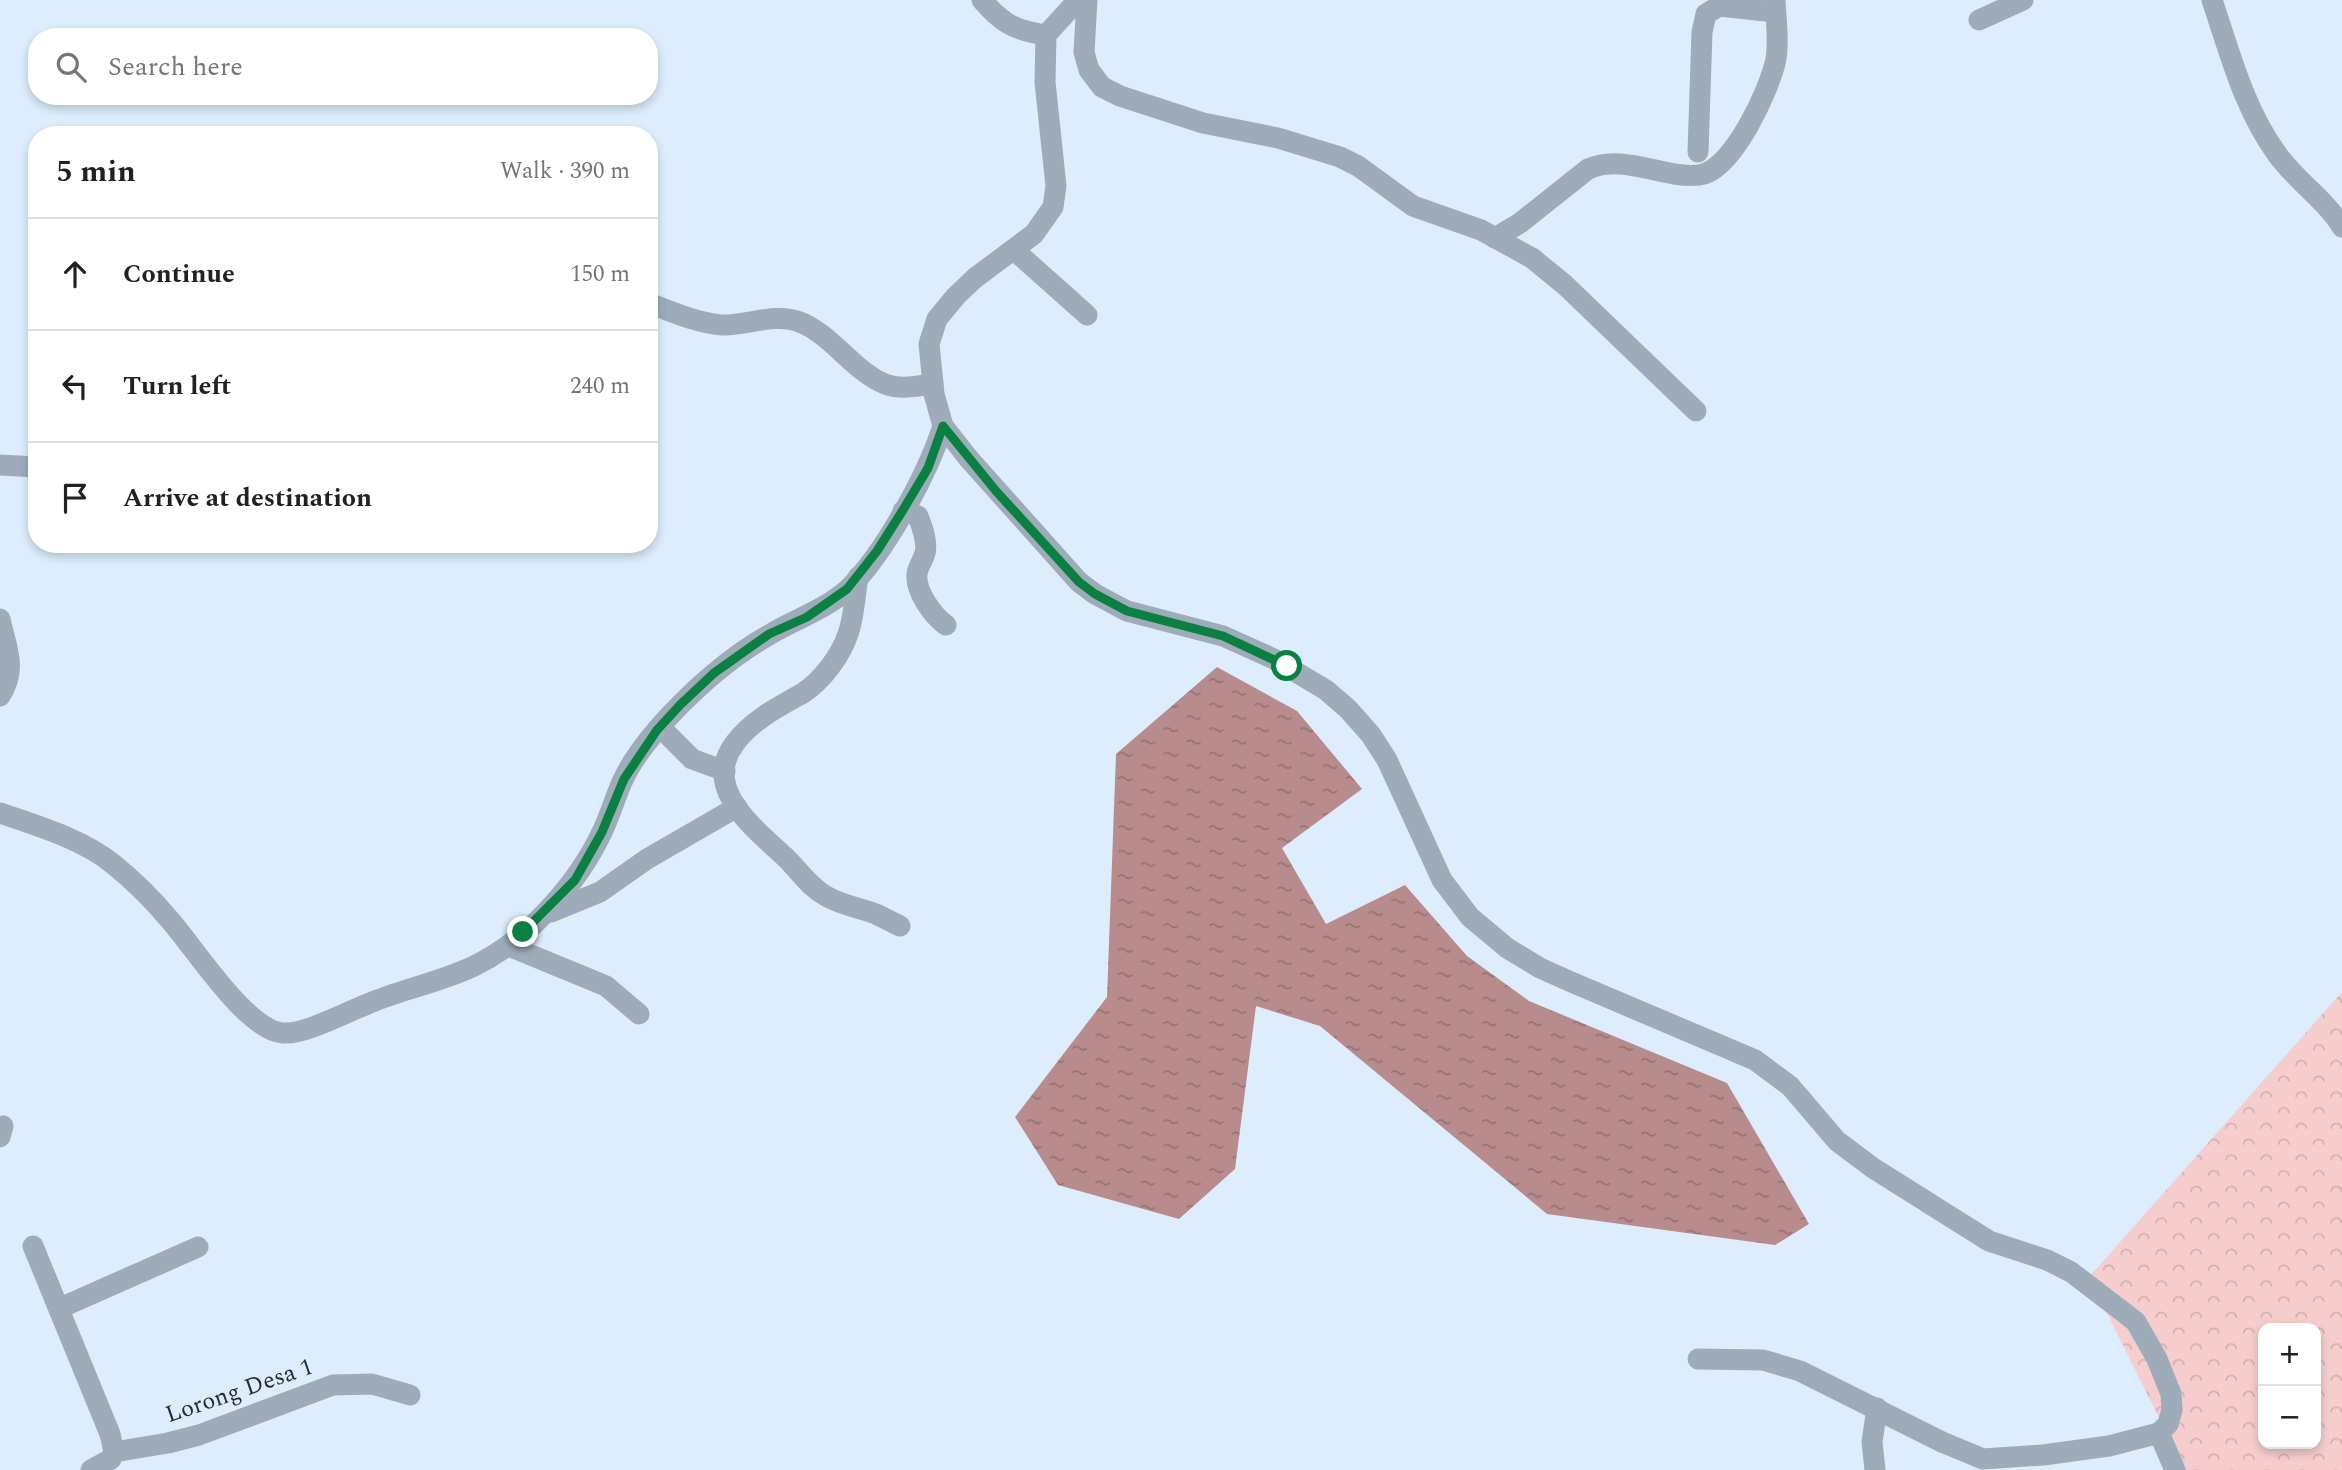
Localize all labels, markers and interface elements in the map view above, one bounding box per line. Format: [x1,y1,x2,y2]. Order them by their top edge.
search box [28,28,658,105]
text: Search here [108,47,243,87]
icon: search [52,48,90,86]
text: 5 min [56,149,136,195]
text: Walk · 390 m [500,154,630,189]
text: Continue [123,254,235,294]
icon: ahead [56,255,94,293]
text: 150 m [570,257,630,292]
text: Turn left [123,366,231,406]
icon: left [56,367,94,405]
text: 240 m [570,369,630,404]
text: Arrive at destination [123,478,372,518]
icon: arrive [56,479,94,517]
route start [1271,650,1302,681]
route end [507,916,538,947]
map controls [2258,1323,2321,1449]
button: + [2258,1323,2321,1386]
street label: Lorong Desa 1 [161,1349,318,1433]
button: − [2258,1386,2321,1449]

